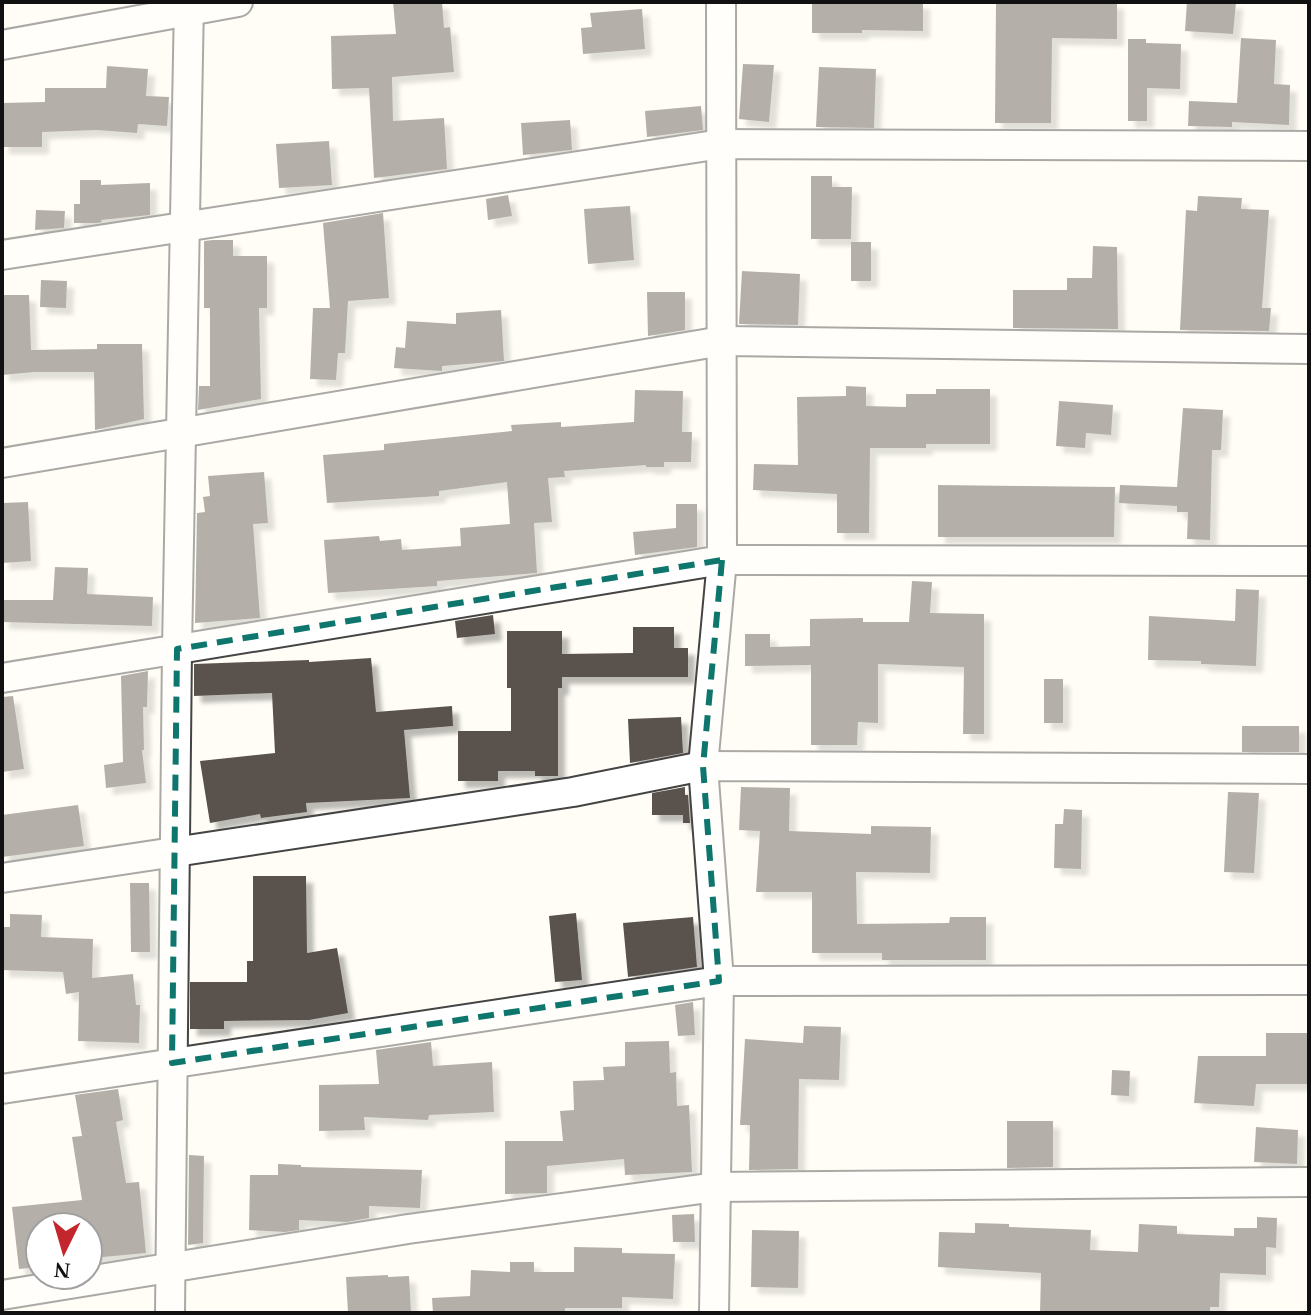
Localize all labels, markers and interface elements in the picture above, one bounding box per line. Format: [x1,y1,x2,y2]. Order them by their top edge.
north arrow [24,1211,104,1291]
text: N [53,1257,71,1284]

